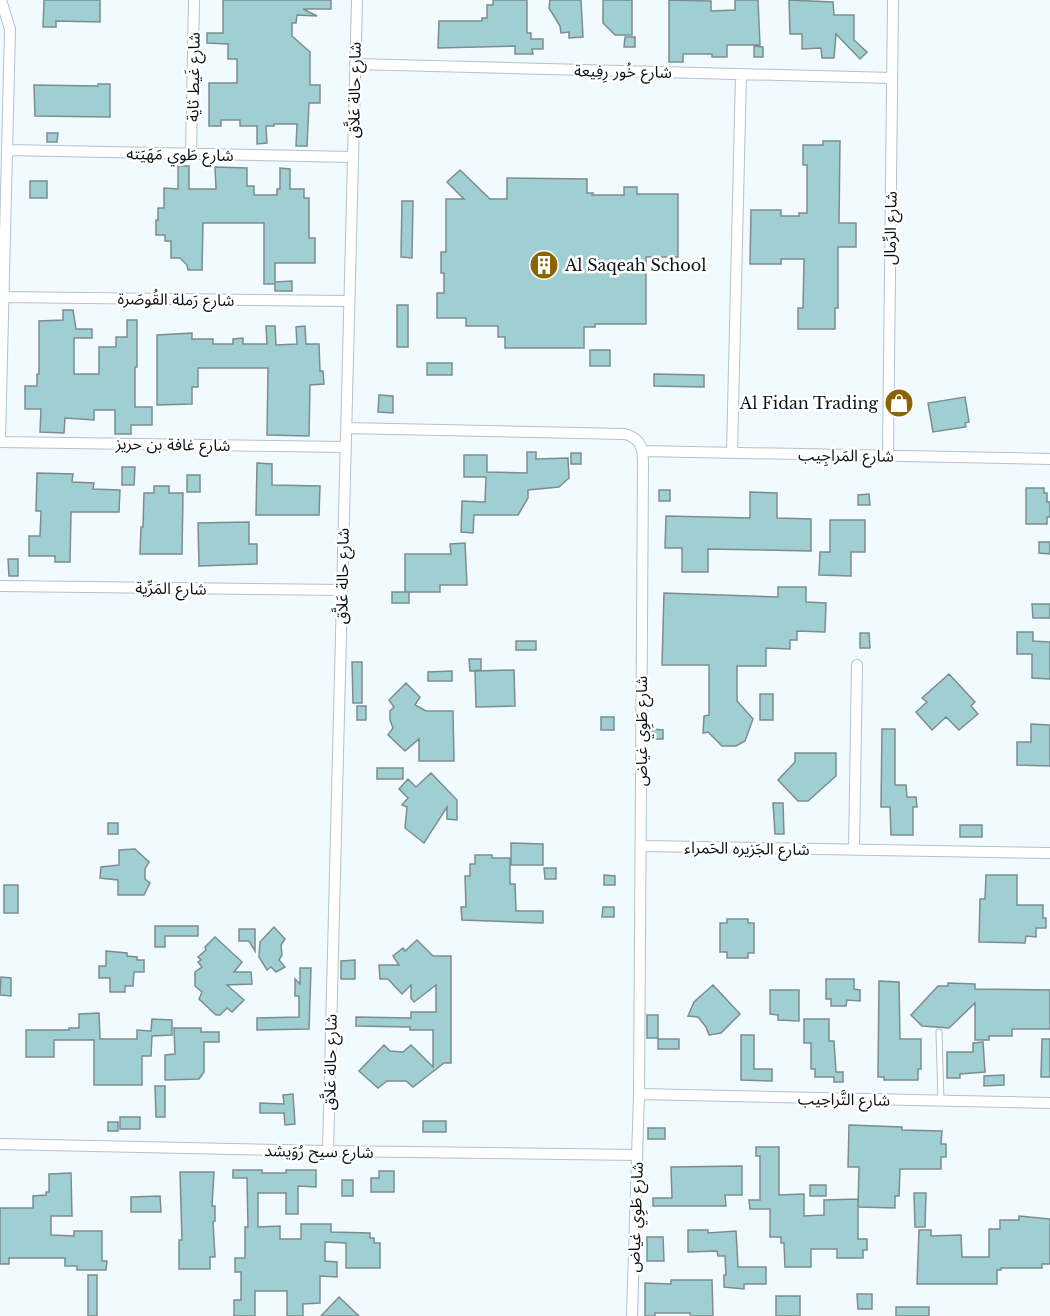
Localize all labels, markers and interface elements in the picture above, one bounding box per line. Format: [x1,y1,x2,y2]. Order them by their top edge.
street label: شارع غَيط ثاية [182,32,207,122]
street label: شارع حالة عَلاَّق [342,42,368,138]
street label: شارع خُور رِفِيعة [574,60,672,85]
street label: شارع طَوي مَهَيَته [126,143,234,168]
street label: شارع الرِّمال [879,191,904,265]
building icon: Al Saqeah School [528,249,560,281]
place label: Al Saqeah School [564,255,706,275]
street label: شارع رَملة القُوصَرة [117,288,234,313]
shop icon: Al Fidan Trading [883,387,915,419]
place label: Al Fidan Trading [739,393,878,413]
street label: شارع غافة بن حريز [114,433,231,458]
street label: شارع المَراجِيب [798,444,894,469]
street label: شارع حالة عَلاَّق [330,528,356,624]
street label: شارع المَرِّية [135,577,207,602]
street label: شارع طَوِي غياض [631,676,654,786]
street label: شارع الجَزيره الحَمراء [684,837,810,862]
street label: شارع حالة عَلاَّق [318,1014,344,1110]
street label: شارع التَّراحِيب [798,1088,890,1113]
street label: شارع سيح رُوَيشد [264,1140,374,1165]
street label: شارع طَوِي غياض [623,1161,650,1273]

